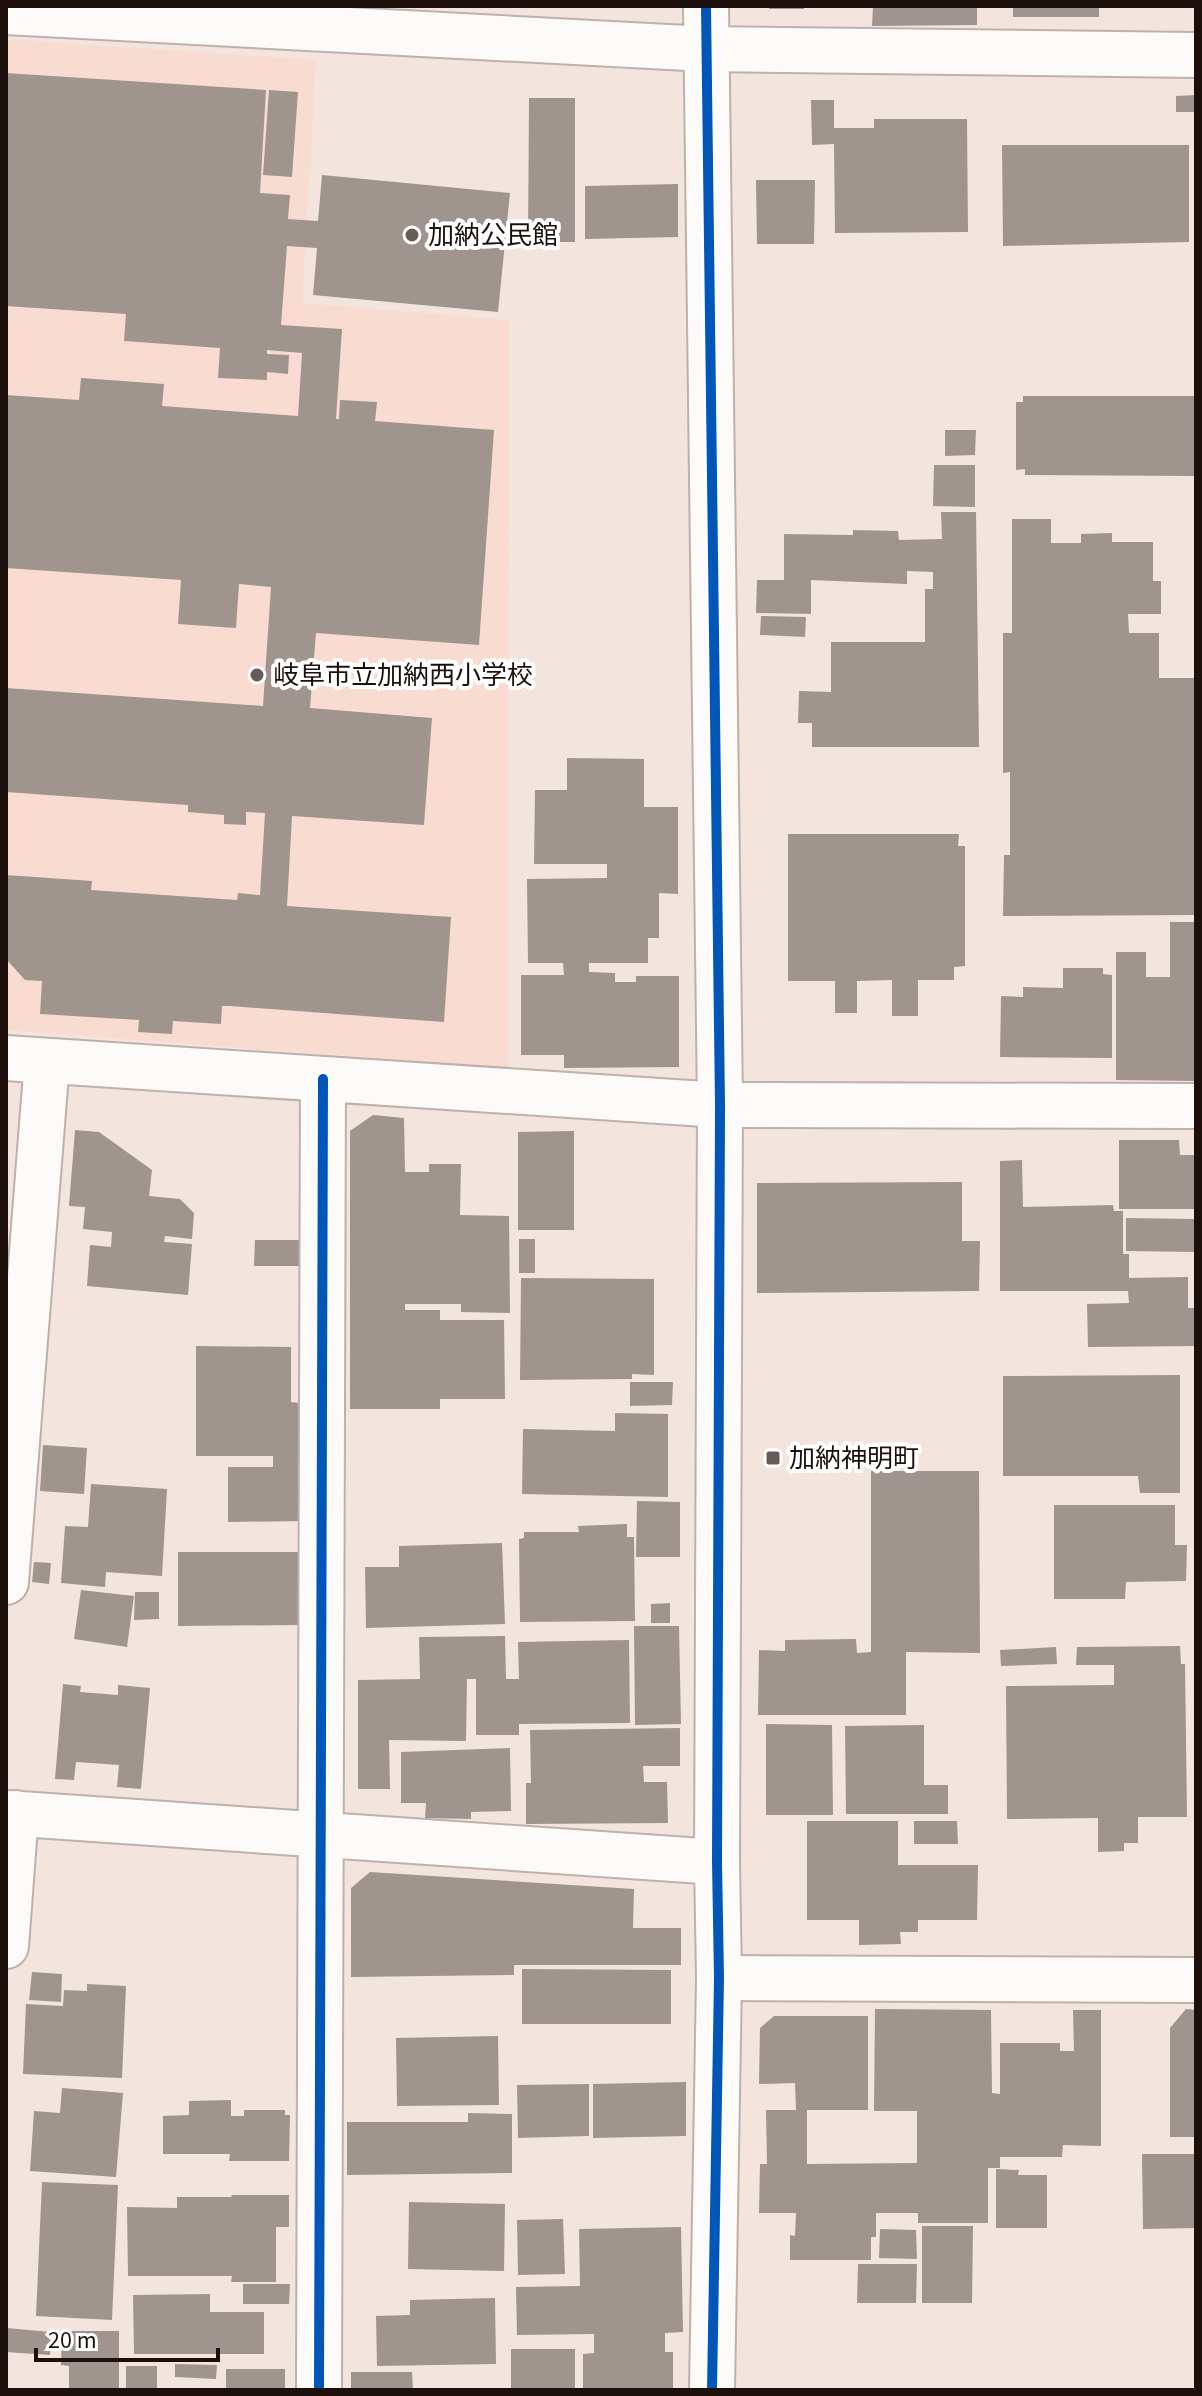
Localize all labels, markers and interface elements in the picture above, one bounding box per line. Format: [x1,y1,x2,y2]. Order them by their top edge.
place label: 加納公民館 [428,217,558,254]
marker: 加納公民館 [403,226,421,244]
place label: 岐阜市立加納西小学校 [273,657,533,694]
marker: 岐阜市立加納西小学校 [248,666,266,684]
place label: 加納神明町 [789,1440,919,1477]
marker: 加納神明町 [764,1449,782,1467]
scale bar [36,2312,218,2362]
text: 20 m [48,2323,97,2358]

